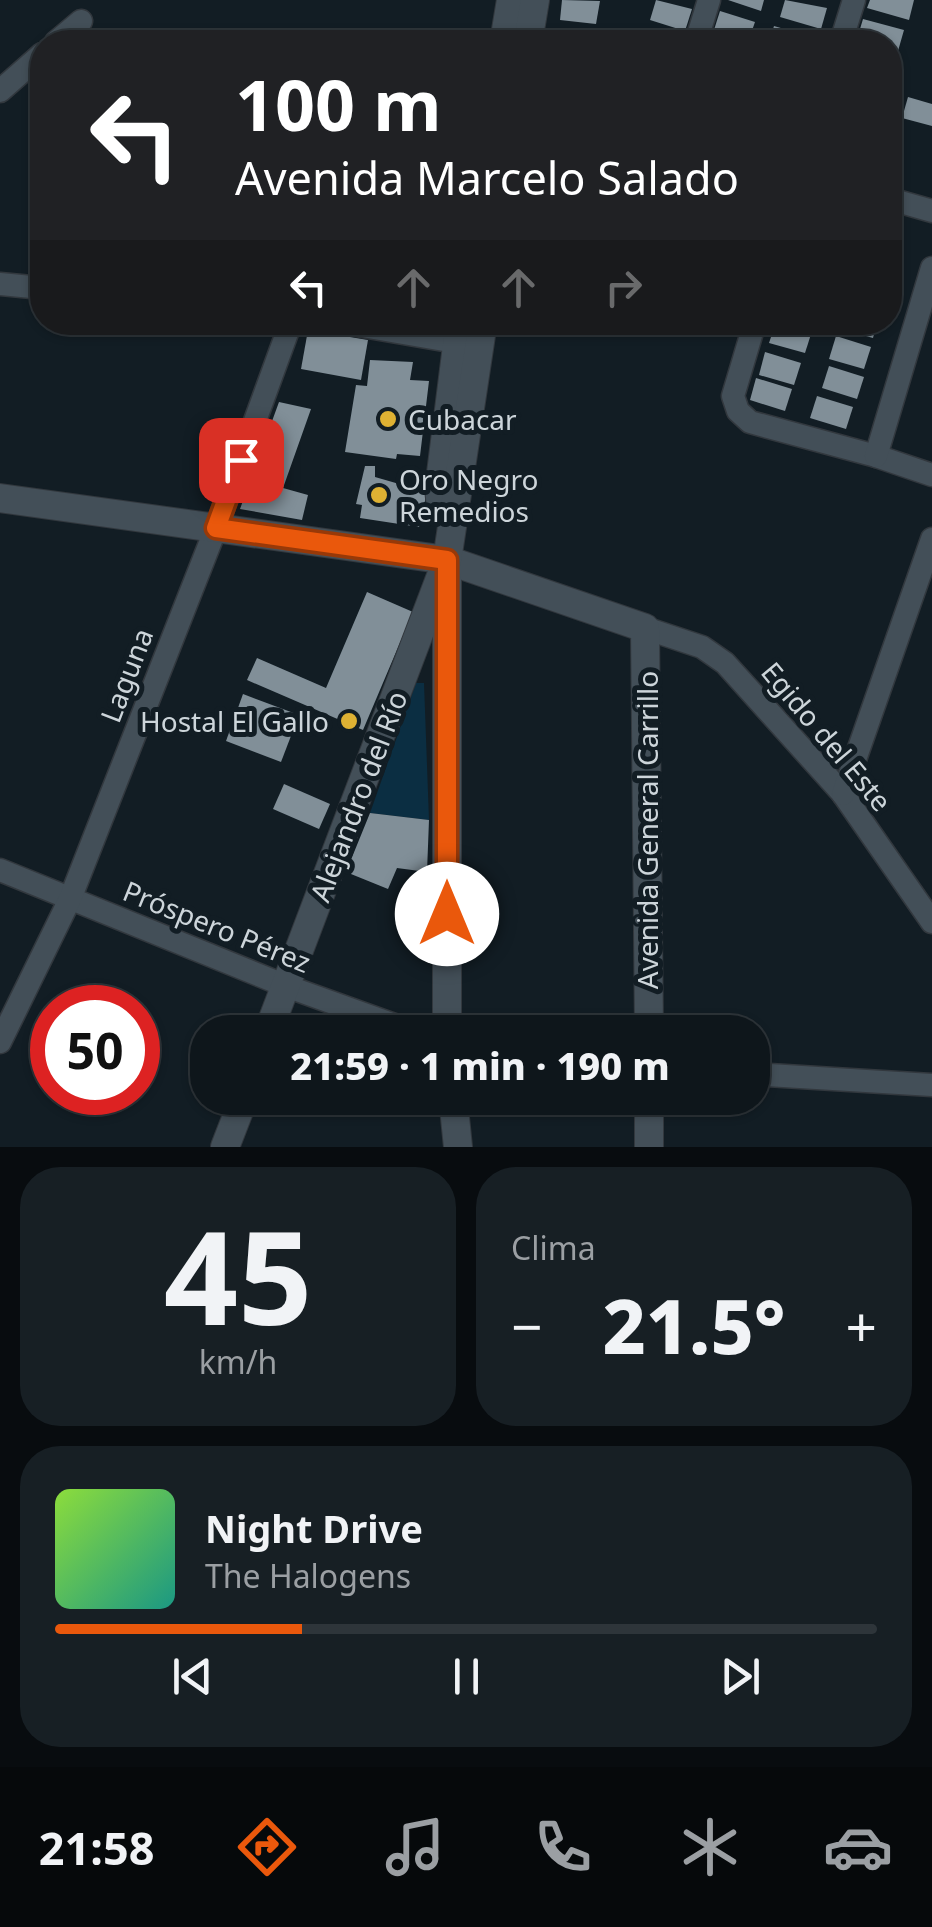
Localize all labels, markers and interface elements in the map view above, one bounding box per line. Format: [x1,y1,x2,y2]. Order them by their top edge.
text: 100 m [235,56,442,152]
icon: left [70,70,200,200]
text: Avenida Marcelo Salado [235,147,739,208]
icon: left [281,260,336,315]
icon: ahead [386,260,441,315]
icon: ahead [491,260,546,315]
icon: right [596,260,651,315]
place label: Cubacar [408,400,517,438]
marker: Cubacar [377,408,399,430]
pin [199,418,284,503]
icon: arrive [214,433,269,488]
place label: Oro Negro Remedios [399,460,538,530]
marker: Oro Negro Remedios [368,484,390,506]
street label: Laguna [91,622,161,728]
street label: Egido del Este [753,653,901,819]
street label: Avenida General Carrillo [628,671,666,989]
street label: Alejandro del Río [300,685,416,907]
place label: Hostal El Gallo [140,702,329,740]
marker: Hostal El Gallo [338,710,360,732]
position arrow [395,862,499,966]
street label: Próspero Pérez [118,871,316,981]
speed limit sign: 50 [30,985,160,1115]
text: 21:59 · 1 min · 190 m [290,1039,670,1091]
text: 45 [164,1186,312,1363]
text: Clima [511,1226,596,1269]
text: 21.5° [602,1274,786,1376]
text: − [511,1288,542,1363]
text: + [846,1288,877,1363]
text: km/h [199,1340,277,1383]
text: Night Drive [205,1502,423,1554]
text: The Halogens [205,1554,411,1597]
icon: previous [165,1649,220,1704]
icon: pause [439,1649,494,1704]
icon: next [713,1649,768,1704]
icon: directions [232,1812,302,1882]
icon: music [380,1812,450,1882]
icon: phone [528,1812,598,1882]
icon: climate [675,1812,745,1882]
icon: car [823,1812,893,1882]
text: 21:58 [39,1817,154,1878]

